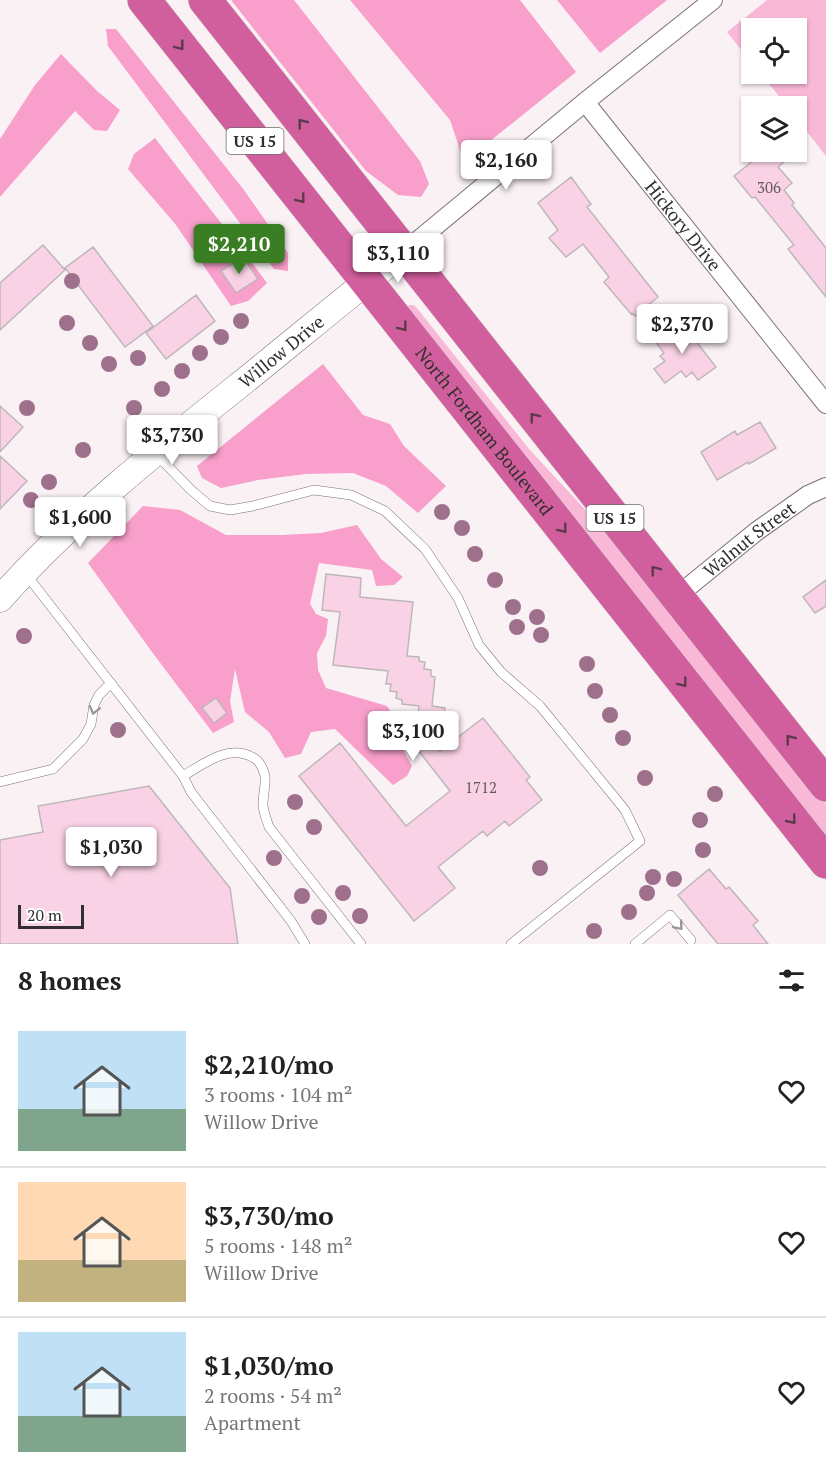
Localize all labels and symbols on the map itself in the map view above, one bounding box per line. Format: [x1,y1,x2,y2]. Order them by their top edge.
one-way arrow [173,39,184,50]
one-way arrow [299,119,310,130]
road number: US 15 [226,128,284,154]
pin: $2,160 [457,140,555,191]
street label: Hickory Drive [640,175,727,276]
house number: 306 [757,177,781,197]
one-way arrow [293,192,304,203]
pin: $2,210 [190,224,288,275]
pin: $3,110 [349,233,447,284]
pin: $2,370 [633,304,731,355]
street label: Willow Drive [233,309,329,393]
one-way arrow [395,320,406,331]
street label: North Fordham Boulevard [410,341,559,520]
one-way arrow [531,413,542,424]
pin: $3,730 [123,415,221,466]
street label: Walnut Street [698,496,800,582]
pin: $1,600 [31,497,129,548]
road number: US 15 [586,505,644,531]
one-way arrow [555,523,566,534]
one-way arrow [652,566,663,577]
one-way arrow [676,676,687,687]
one-way arrow [89,704,102,714]
pin: $3,100 [364,711,462,762]
one-way arrow [786,735,797,746]
house number: 1712 [465,777,497,797]
one-way arrow [785,813,796,824]
pin: $1,030 [62,827,160,878]
scale bar [18,902,84,930]
one-way arrow [672,919,683,930]

